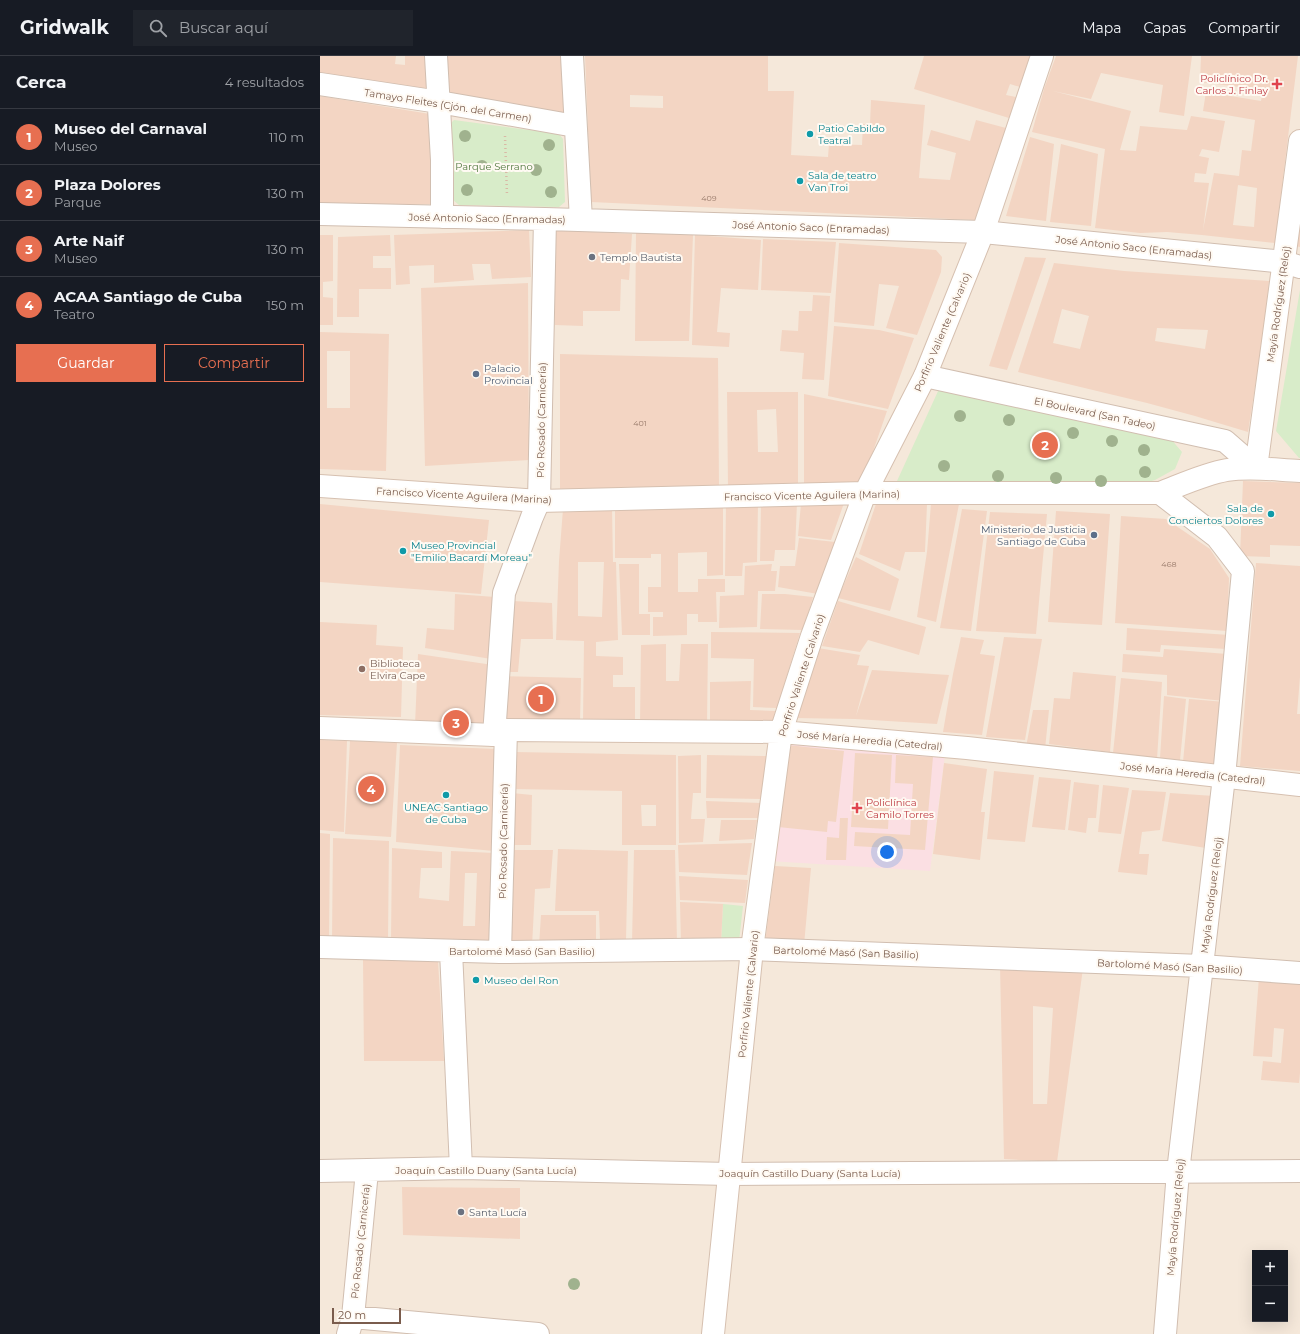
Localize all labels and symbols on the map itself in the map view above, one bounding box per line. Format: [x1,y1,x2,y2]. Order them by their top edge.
place label: Policlínico Dr. Carlos J. Finlay [1195,72,1269,97]
marker: Policlínico Dr. Carlos J. Finlay [1271,78,1283,90]
street label: Tamayo Fleites (Cjón. del Carmen) [363,86,533,125]
place label: Patio Cabildo Teatral [818,122,885,147]
marker: Patio Cabildo Teatral [805,129,815,139]
park label: Parque Serrano [455,160,533,173]
place label: Sala de teatro Van Troi [808,169,877,194]
marker: Sala de teatro Van Troi [795,176,805,186]
house number: 409 [701,193,717,203]
street label: José Antonio Saco (Enramadas) [407,211,566,226]
street label: José Antonio Saco (Enramadas) [731,218,890,237]
street label: José Antonio Saco (Enramadas) [1054,233,1213,262]
street label: Mayía Rodríguez (Reloj) [1264,245,1293,363]
place label: Templo Bautista [600,251,682,264]
marker: Templo Bautista [587,252,597,262]
street label: Porfirio Valiente (Calvario) [911,271,974,394]
place label: Palacio Provincial [484,362,533,387]
street label: Pío Rosado (Carnicería) [534,362,549,478]
marker: Palacio Provincial [471,369,481,379]
street label: El Boulevard (San Tadeo) [1033,394,1157,433]
house number: 401 [633,418,647,428]
pin: 2 [1032,430,1058,460]
street label: Francisco Vicente Aguilera (Marina) [376,484,552,507]
street label: Francisco Vicente Aguilera (Marina) [724,487,900,504]
place label: Sala de Conciertos Dolores [1169,502,1263,527]
marker: Sala de Conciertos Dolores [1266,509,1276,519]
place label: Ministerio de Justicia Santiago de Cuba [981,523,1086,548]
marker: Ministerio de Justicia Santiago de Cuba [1089,530,1099,540]
place label: Museo Provincial "Emilio Bacardí Moreau" [411,539,532,564]
marker: Museo Provincial "Emilio Bacardí Moreau" [398,546,408,556]
house number: 468 [1161,559,1177,569]
street label: Porfirio Valiente (Calvario) [775,612,827,738]
place label: Biblioteca Elvira Cape [370,657,425,682]
marker: Biblioteca Elvira Cape [357,664,367,674]
pin: 1 [528,684,554,714]
pin: 3 [443,708,469,738]
street label: José María Heredia (Catedral) [796,728,943,753]
street label: José María Heredia (Catedral) [1119,759,1266,788]
pin: 4 [358,774,384,804]
street label: Pío Rosado (Carnicería) [496,783,511,899]
marker: UNEAC Santiago de Cuba [441,790,451,800]
place label: Policlínica Camilo Torres [866,796,934,821]
place label: UNEAC Santiago de Cuba [404,801,488,826]
marker: Policlínica Camilo Torres [851,802,863,814]
street label: Mayía Rodríguez (Reloj) [1198,836,1225,954]
your location [877,842,897,862]
street label: Porfirio Valiente (Calvario) [735,930,762,1059]
street label: Bartolomé Masó (San Basilio) [773,943,919,962]
street label: Bartolomé Masó (San Basilio) [449,945,595,958]
street label: Bartolomé Masó (San Basilio) [1097,956,1243,977]
place label: Museo del Ron [484,974,558,987]
marker: Museo del Ron [471,975,481,985]
street label: Mayía Rodríguez (Reloj) [1164,1158,1187,1276]
street label: Joaquín Castillo Duany (Santa Lucía) [394,1164,577,1177]
street label: Joaquín Castillo Duany (Santa Lucía) [718,1167,901,1180]
street label: Pío Rosado (Carnicería) [348,1183,373,1299]
place label: Santa Lucía [469,1206,527,1219]
marker: Santa Lucía [456,1207,466,1217]
scale bar [332,1306,401,1325]

